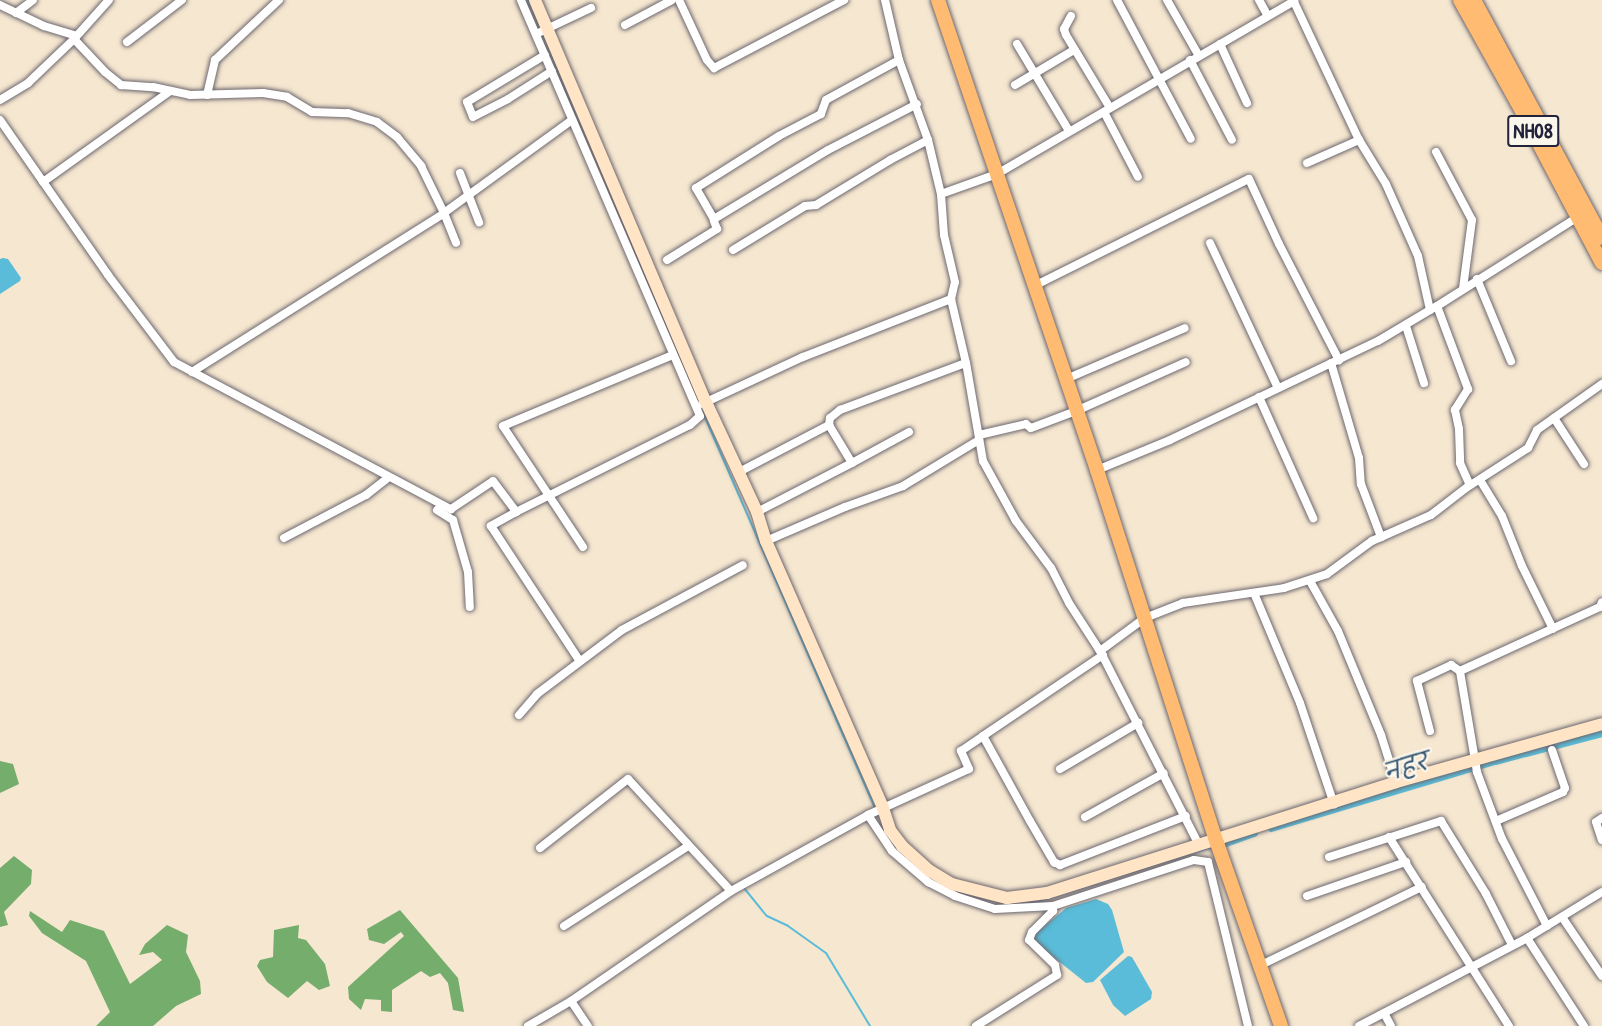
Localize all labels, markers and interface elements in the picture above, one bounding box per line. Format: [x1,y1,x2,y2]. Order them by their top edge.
road number: NH08 [1506,113,1560,149]
water label: नहर [1380,747,1432,787]

